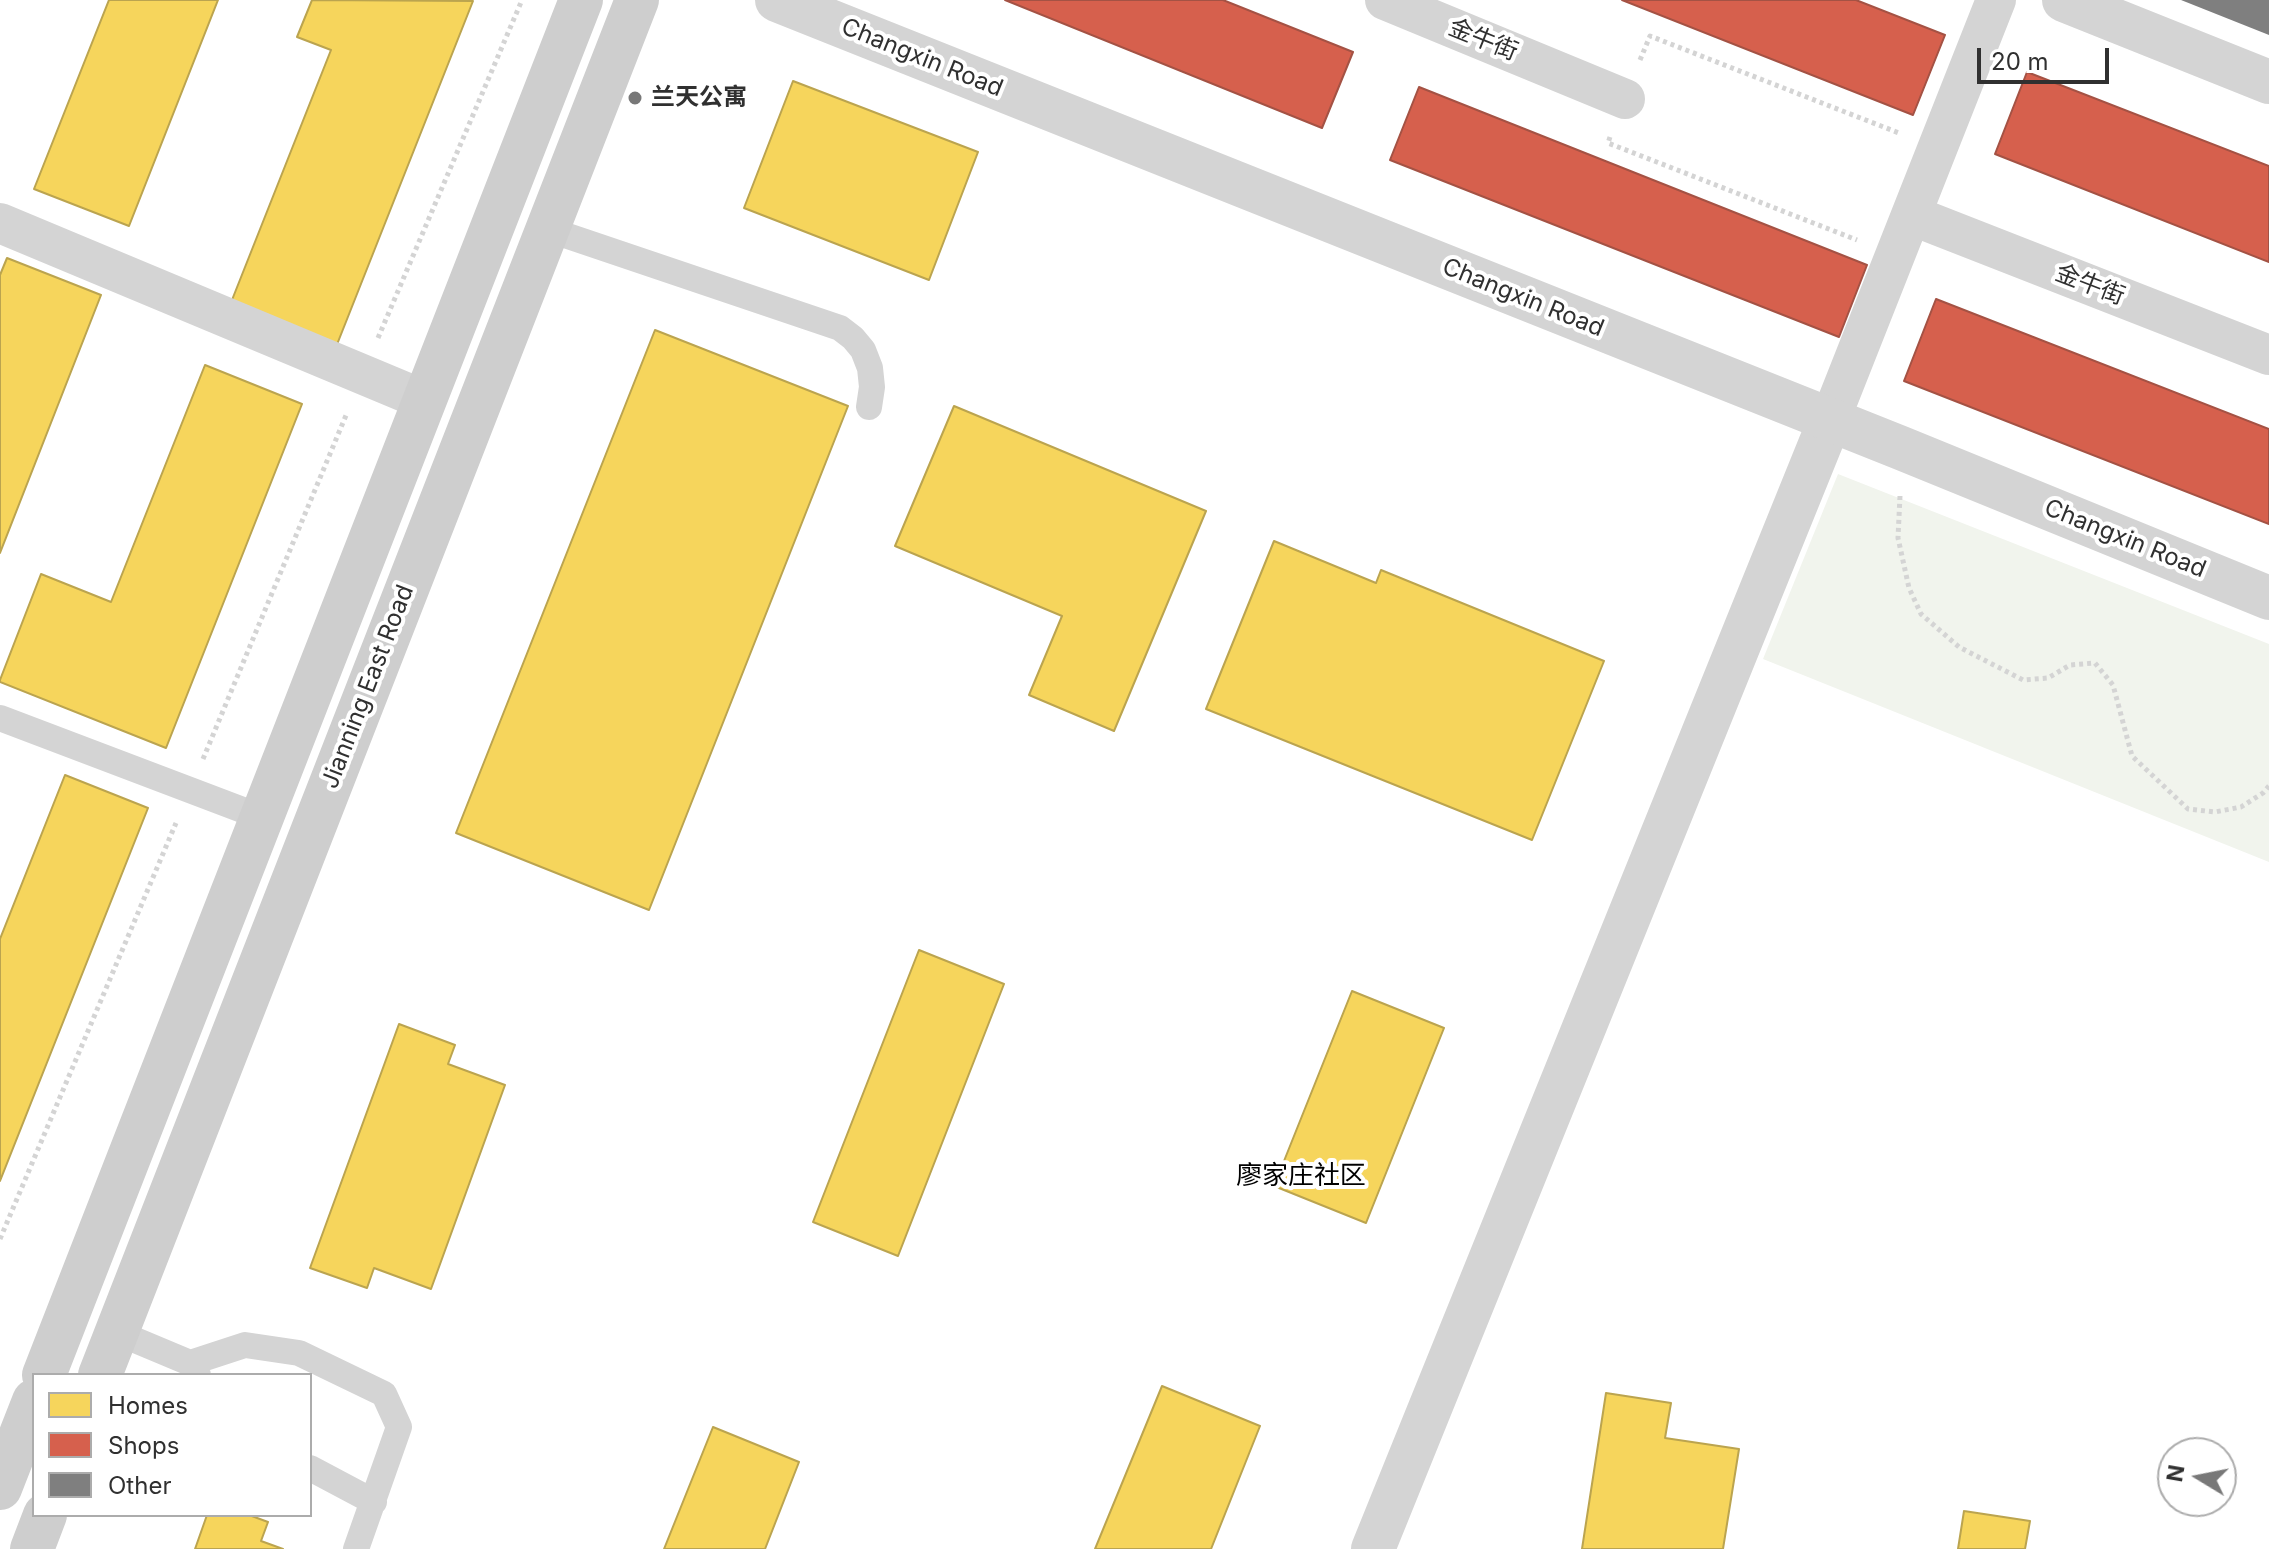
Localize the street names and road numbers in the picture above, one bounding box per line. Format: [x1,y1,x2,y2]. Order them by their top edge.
street label: Changxin Road [837,12,1007,104]
street label: 金牛街 [1444,13,1522,67]
street label: Changxin Road [1438,252,1608,344]
street label: 金牛街 [2051,259,2129,311]
street label: Changxin Road [2040,493,2210,585]
street label: Jianning East Road [316,581,420,793]

